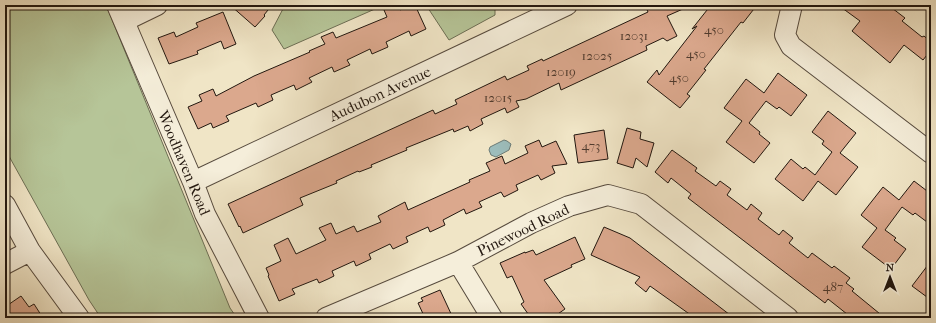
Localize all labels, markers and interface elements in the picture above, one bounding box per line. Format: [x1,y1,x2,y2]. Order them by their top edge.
house number: 450 [704,22,724,37]
house number: 12031 [620,28,648,43]
house number: 450 [686,46,706,61]
house number: 12025 [582,48,613,63]
street label: Audubon Avenue [325,62,434,126]
house number: 12019 [546,64,576,79]
house number: 450 [669,70,689,85]
house number: 12015 [484,90,513,105]
street label: Woodhaven Road [153,107,215,219]
house number: 473 [582,138,600,153]
street label: Pinewood Road [474,200,573,260]
north arrow [870,257,910,297]
text: N [886,261,895,274]
house number: 487 [823,279,843,294]

